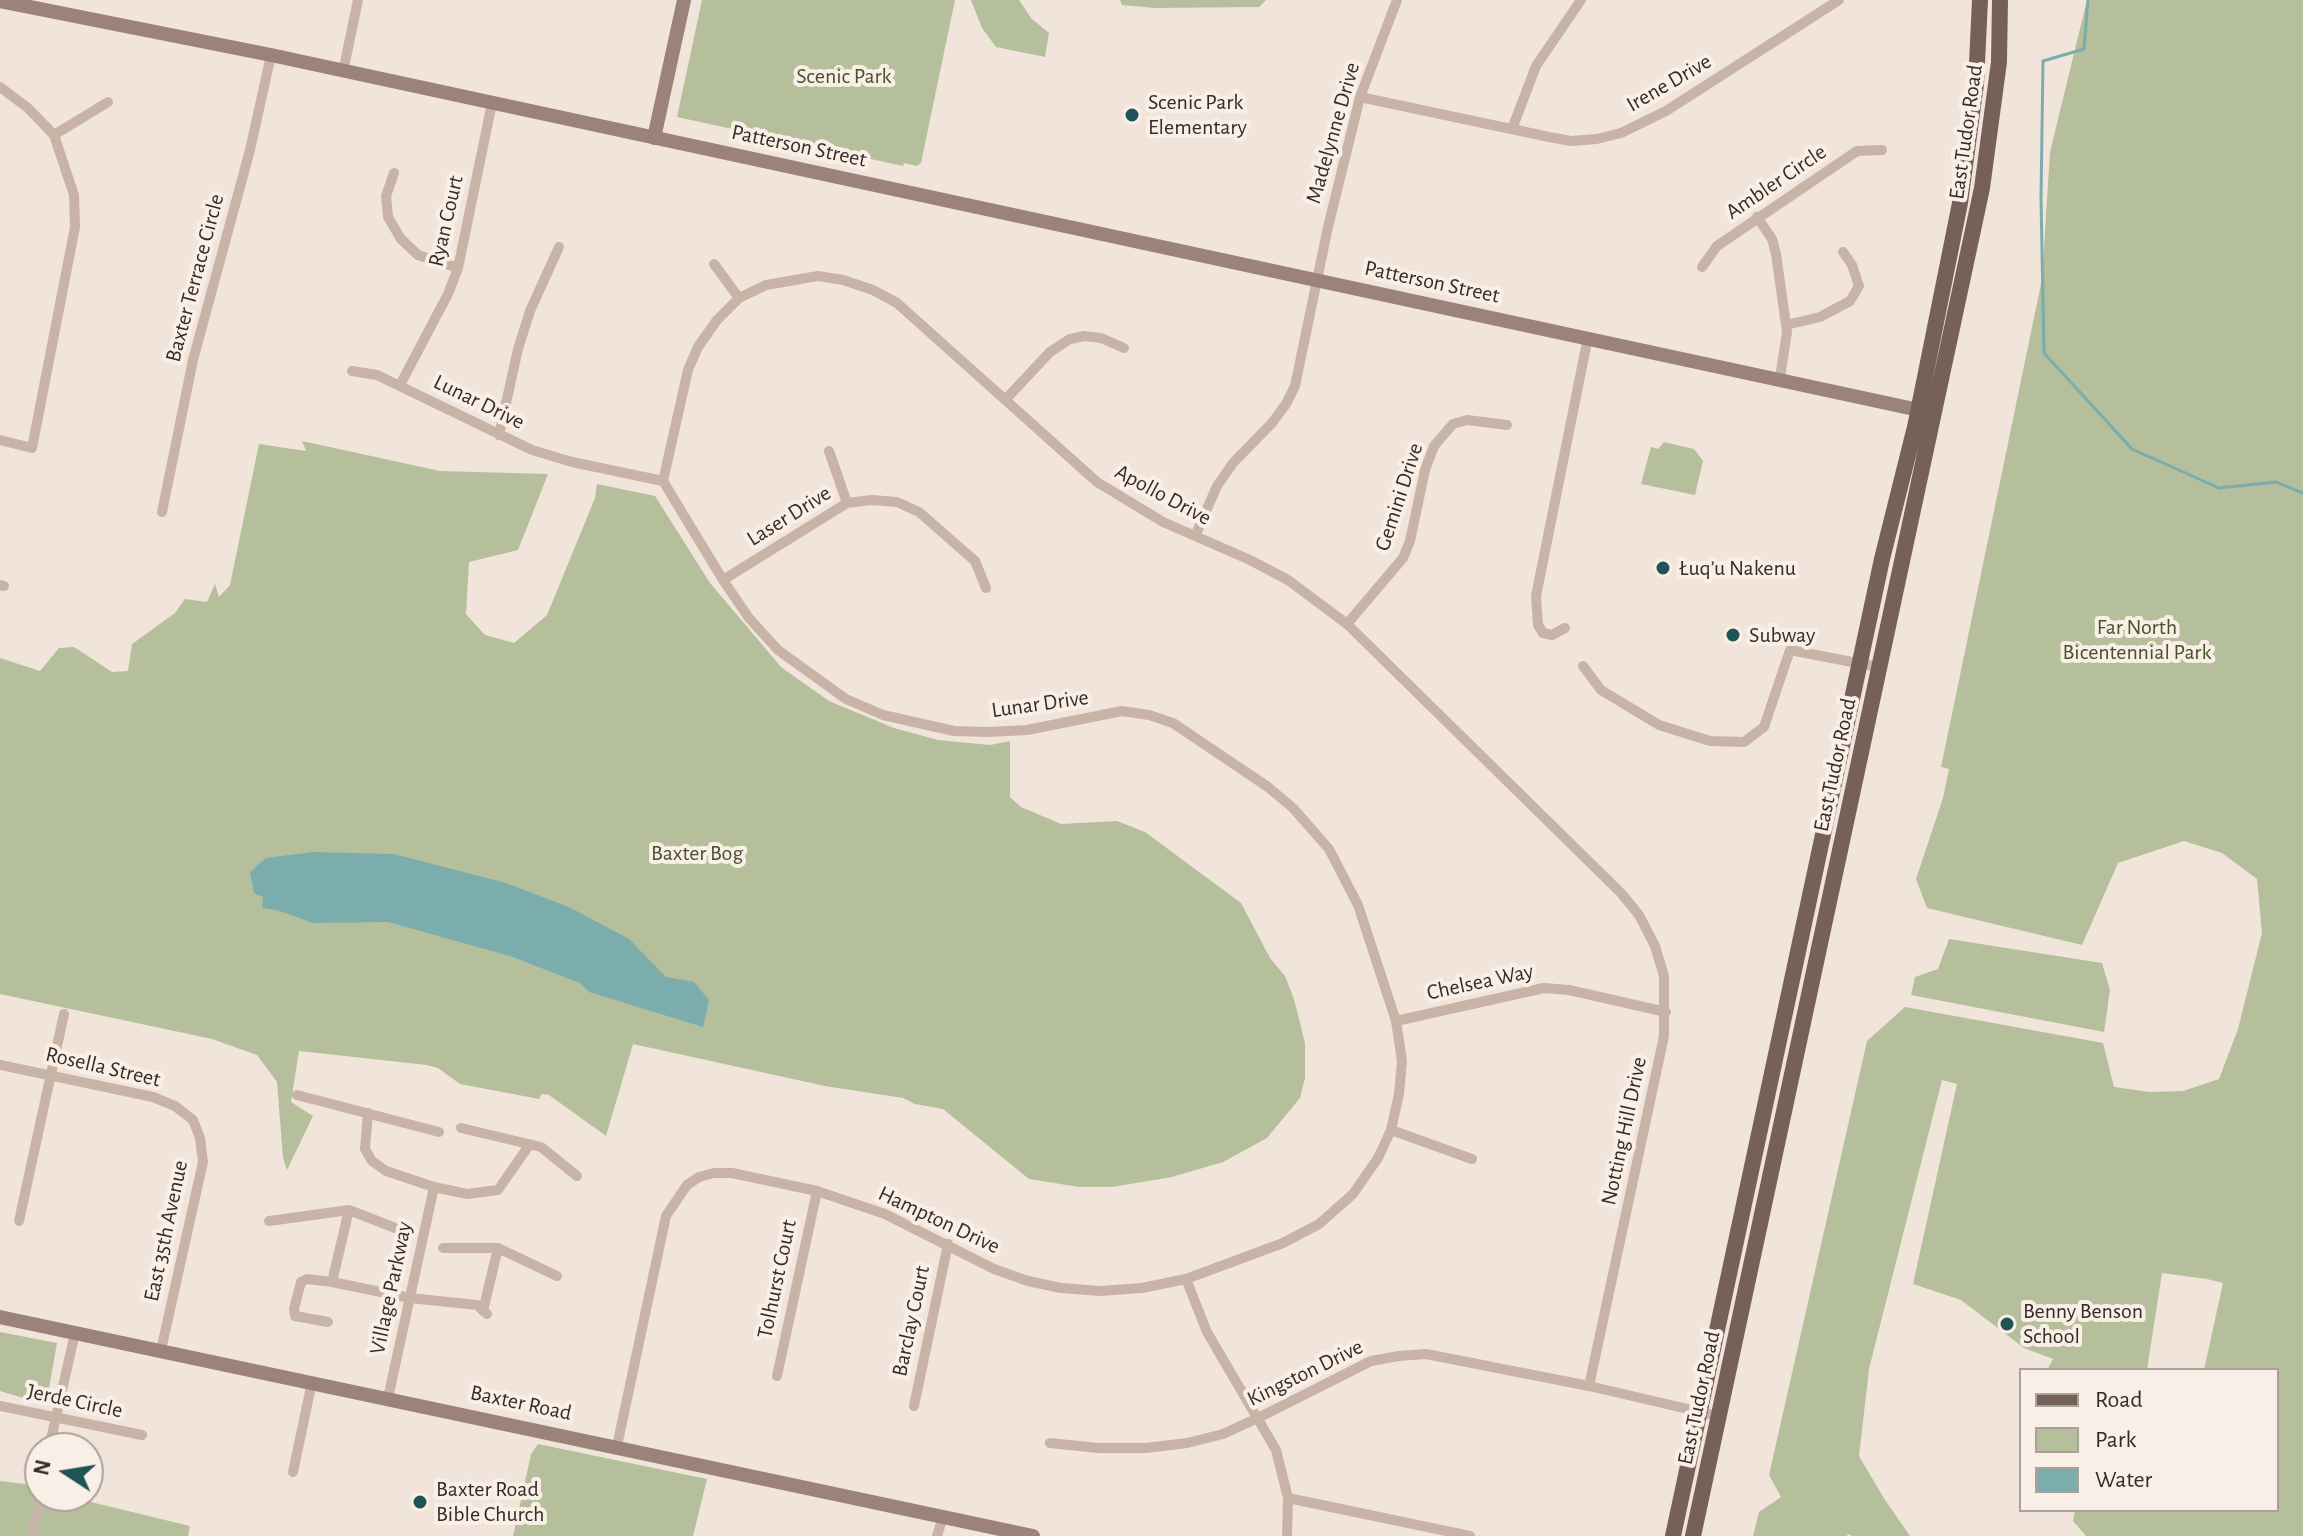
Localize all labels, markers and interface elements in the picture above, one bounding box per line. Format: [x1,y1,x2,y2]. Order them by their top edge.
street label: Irene Drive [1622,48,1716,118]
street label: Madelynne Drive [1300,59,1366,207]
park label: Scenic Park [796,63,892,89]
street label: East Tudor Road [1943,63,1989,201]
place label: Scenic Park Elementary [1148,89,1247,140]
marker: Scenic Park Elementary [1123,106,1141,124]
street label: Patterson Street [729,119,869,173]
street label: Ambler Circle [1721,139,1831,225]
street label: Ryan Court [423,173,469,269]
street label: Baxter Terrace Circle [160,191,230,365]
street label: Patterson Street [1362,255,1502,309]
street label: Lunar Drive [429,369,529,435]
street label: Gemini Drive [1369,440,1429,554]
street label: Apollo Drive [1110,459,1216,531]
street label: Laser Drive [742,480,836,552]
place label: Łuq’u Nakenu [1679,555,1796,581]
marker: Łuq’u Nakenu [1654,559,1672,577]
park label: Far North Bicentennial Park [2063,614,2211,666]
place label: Subway [1749,622,1815,648]
marker: Subway [1724,626,1742,644]
street label: Lunar Drive [990,684,1090,724]
street label: East Tudor Road [1808,696,1862,834]
park label: Baxter Bog [651,840,743,866]
street label: Chelsea Way [1424,958,1536,1006]
street label: Rosella Street [43,1041,163,1093]
street label: Notting Hill Drive [1595,1054,1653,1208]
street label: East 35th Avenue [138,1158,194,1304]
street label: Hampton Drive [874,1180,1004,1260]
street label: Tolhurst Court [752,1217,802,1341]
street label: Village Parkway [364,1219,418,1357]
street label: Barclay Court [886,1263,936,1379]
place label: Benny Benson School [2023,1298,2143,1350]
marker: Benny Benson School [1998,1315,2016,1333]
street label: East Tudor Road [1672,1329,1726,1467]
street label: Kingston Drive [1243,1334,1367,1412]
legend [2019,1368,2279,1512]
street label: Jerde Circle [25,1378,125,1424]
street label: Baxter Road [468,1379,574,1427]
text: Road [2095,1388,2143,1412]
text: Park [2095,1428,2136,1452]
north arrow [24,1432,104,1512]
text: N [30,1458,55,1477]
text: Water [2095,1468,2152,1492]
place label: Baxter Road Bible Church [436,1476,545,1528]
marker: Baxter Road Bible Church [411,1493,429,1511]

